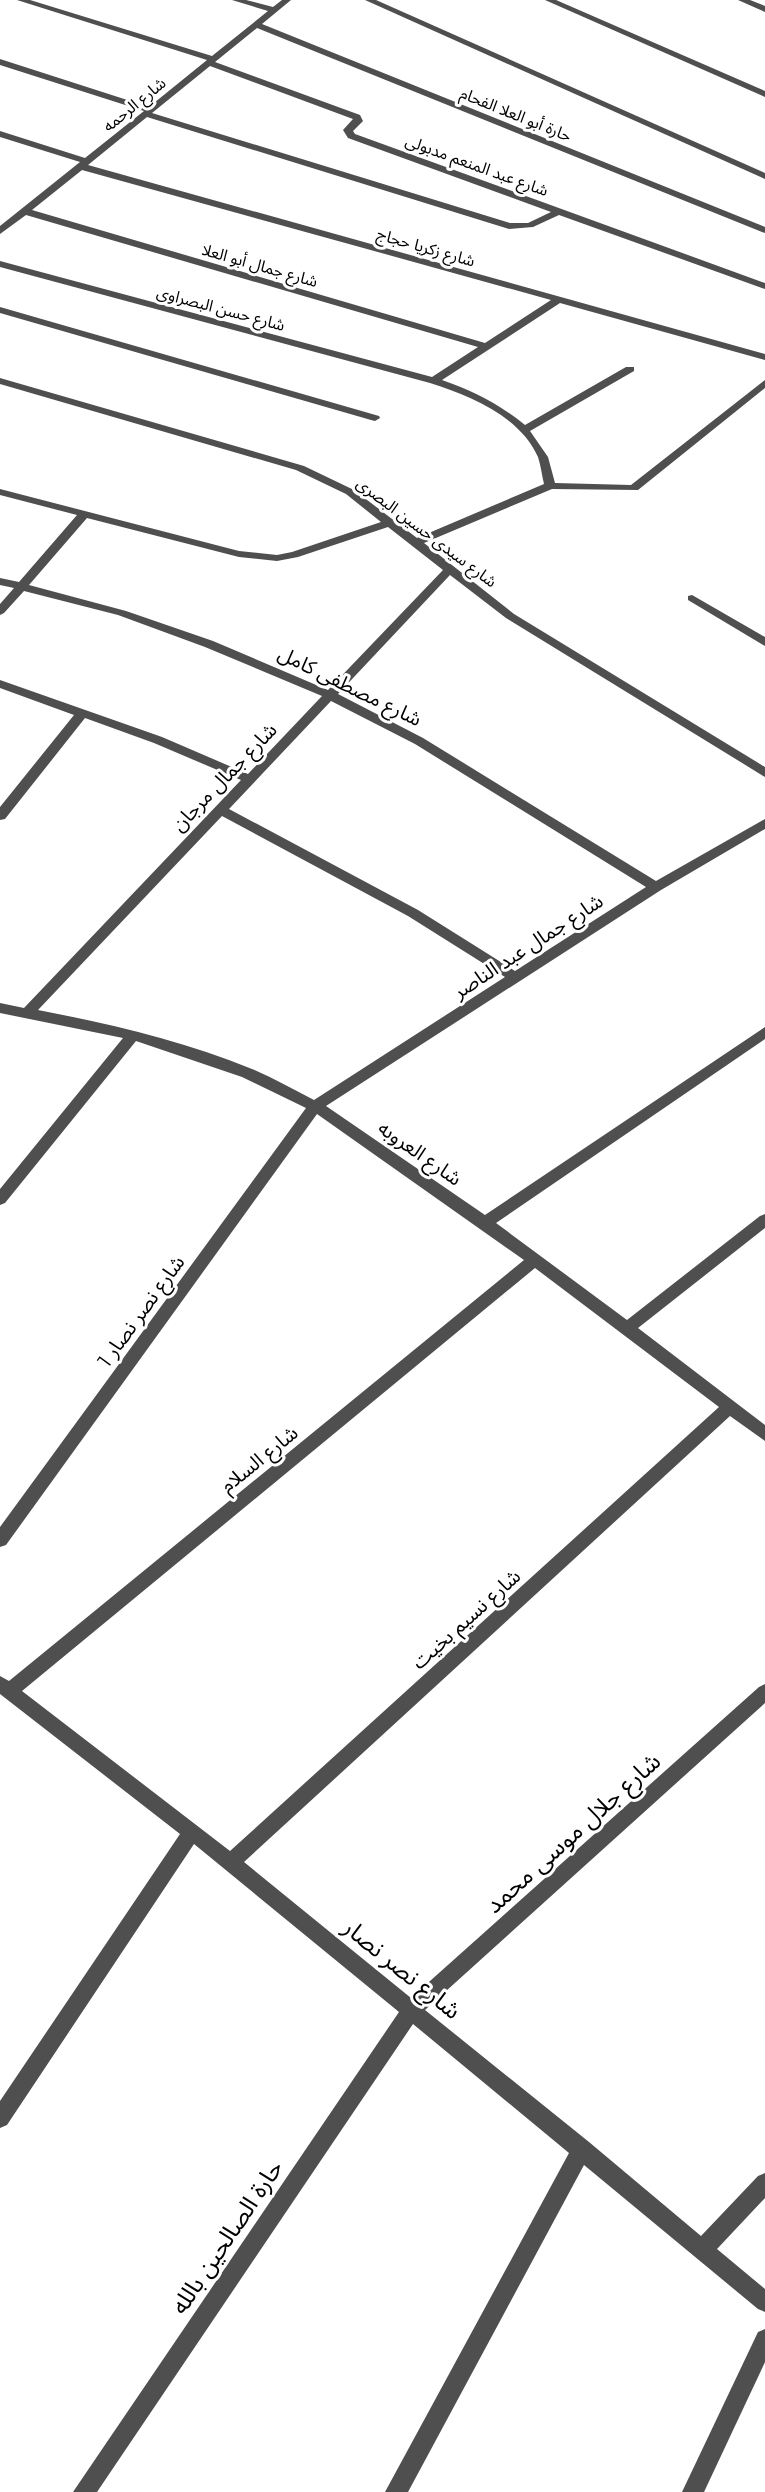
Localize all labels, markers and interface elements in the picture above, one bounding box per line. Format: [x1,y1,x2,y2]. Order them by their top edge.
street label: شارع الرحمه [99,73,172,138]
street label: حارة أبو العلا الفحام [456,83,574,148]
street label: شارع عبد المنعم مدبولى [402,131,551,203]
street label: شارع زكريا حجاج [374,224,477,273]
street label: شارع جمال أبو العلا [199,240,320,294]
street label: شارع حسن البصراوى [154,282,287,338]
street label: شارع سيدى حسين البصرى [351,473,501,594]
street label: شارع مصطفى كامل [273,641,426,734]
street label: شارع جمال مرجان [166,718,284,838]
street label: شارع جمال عبد الناصر [448,889,609,1006]
street label: شارع العروبه [372,1115,466,1193]
street label: شارع نصر نصار 1 [93,1251,192,1373]
street label: شارع السلام [215,1420,305,1500]
street label: شارع نسيم بخيت [407,1564,527,1676]
street label: شارع جلال موسى محمد [479,1746,668,1921]
street label: شارع نصر نصار [335,1912,467,2027]
street label: حارة الصالحين بالله [164,2154,289,2319]

